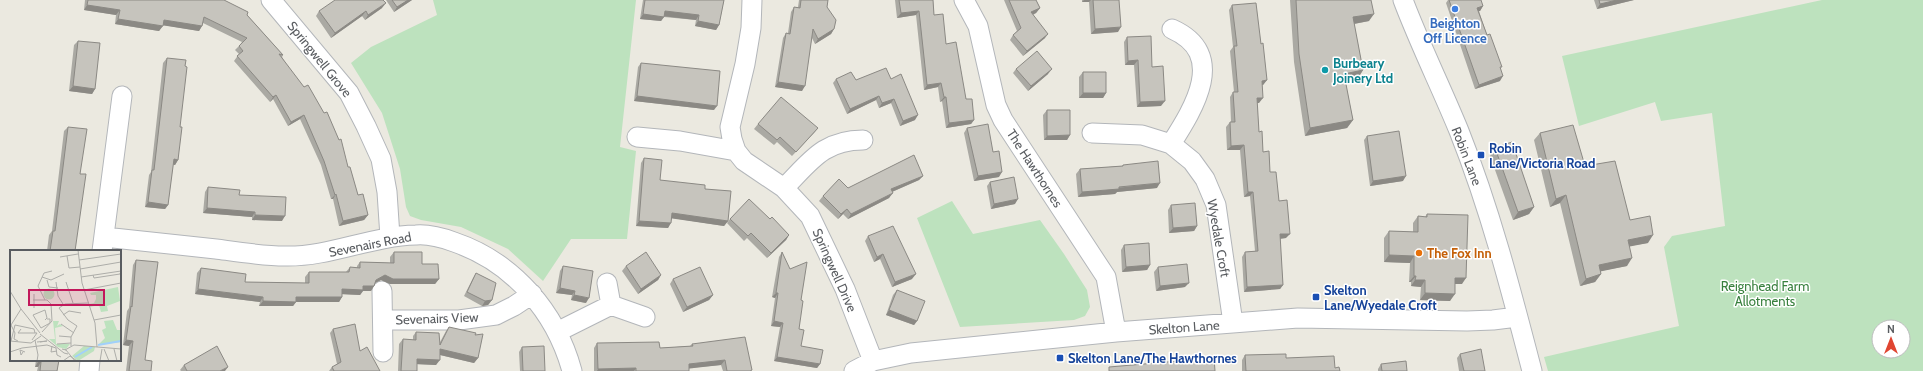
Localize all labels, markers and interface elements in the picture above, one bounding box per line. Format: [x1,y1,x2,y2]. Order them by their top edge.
marker: Beighton Off Licence [1450,4,1460,14]
place label: Beighton Off Licence [1423,15,1487,46]
street label: Springwell Grove [285,18,356,100]
place label: Burbeary Joinery Ltd [1332,55,1393,86]
marker: Burbeary Joinery Ltd [1320,65,1330,75]
street label: Robin Lane [1448,124,1486,188]
street label: The Hawthornes [1004,126,1067,211]
place label: Robin Lane/Victoria Road [1489,140,1595,171]
marker: Robin Lane/Victoria Road [1476,150,1486,160]
street label: Wyedale Croft [1204,198,1234,279]
street label: Springwell Drive [809,226,861,314]
street label: Sevenairs Road [327,228,413,260]
place label: The Fox Inn [1427,245,1492,261]
marker: The Fox Inn [1414,248,1424,258]
inset map [10,250,121,361]
park label: Reignhead Farm Allotments [1721,278,1809,309]
place label: Skelton Lane/Wyedale Croft [1324,282,1437,313]
marker: Skelton Lane/Wyedale Croft [1311,292,1321,302]
street label: Sevenairs View [395,309,479,327]
street label: Skelton Lane [1148,317,1220,337]
north arrow [1871,319,1911,359]
text: N [1887,322,1895,336]
place label: Skelton Lane/The Hawthornes [1068,350,1237,366]
marker: Skelton Lane/The Hawthornes [1055,353,1065,363]

